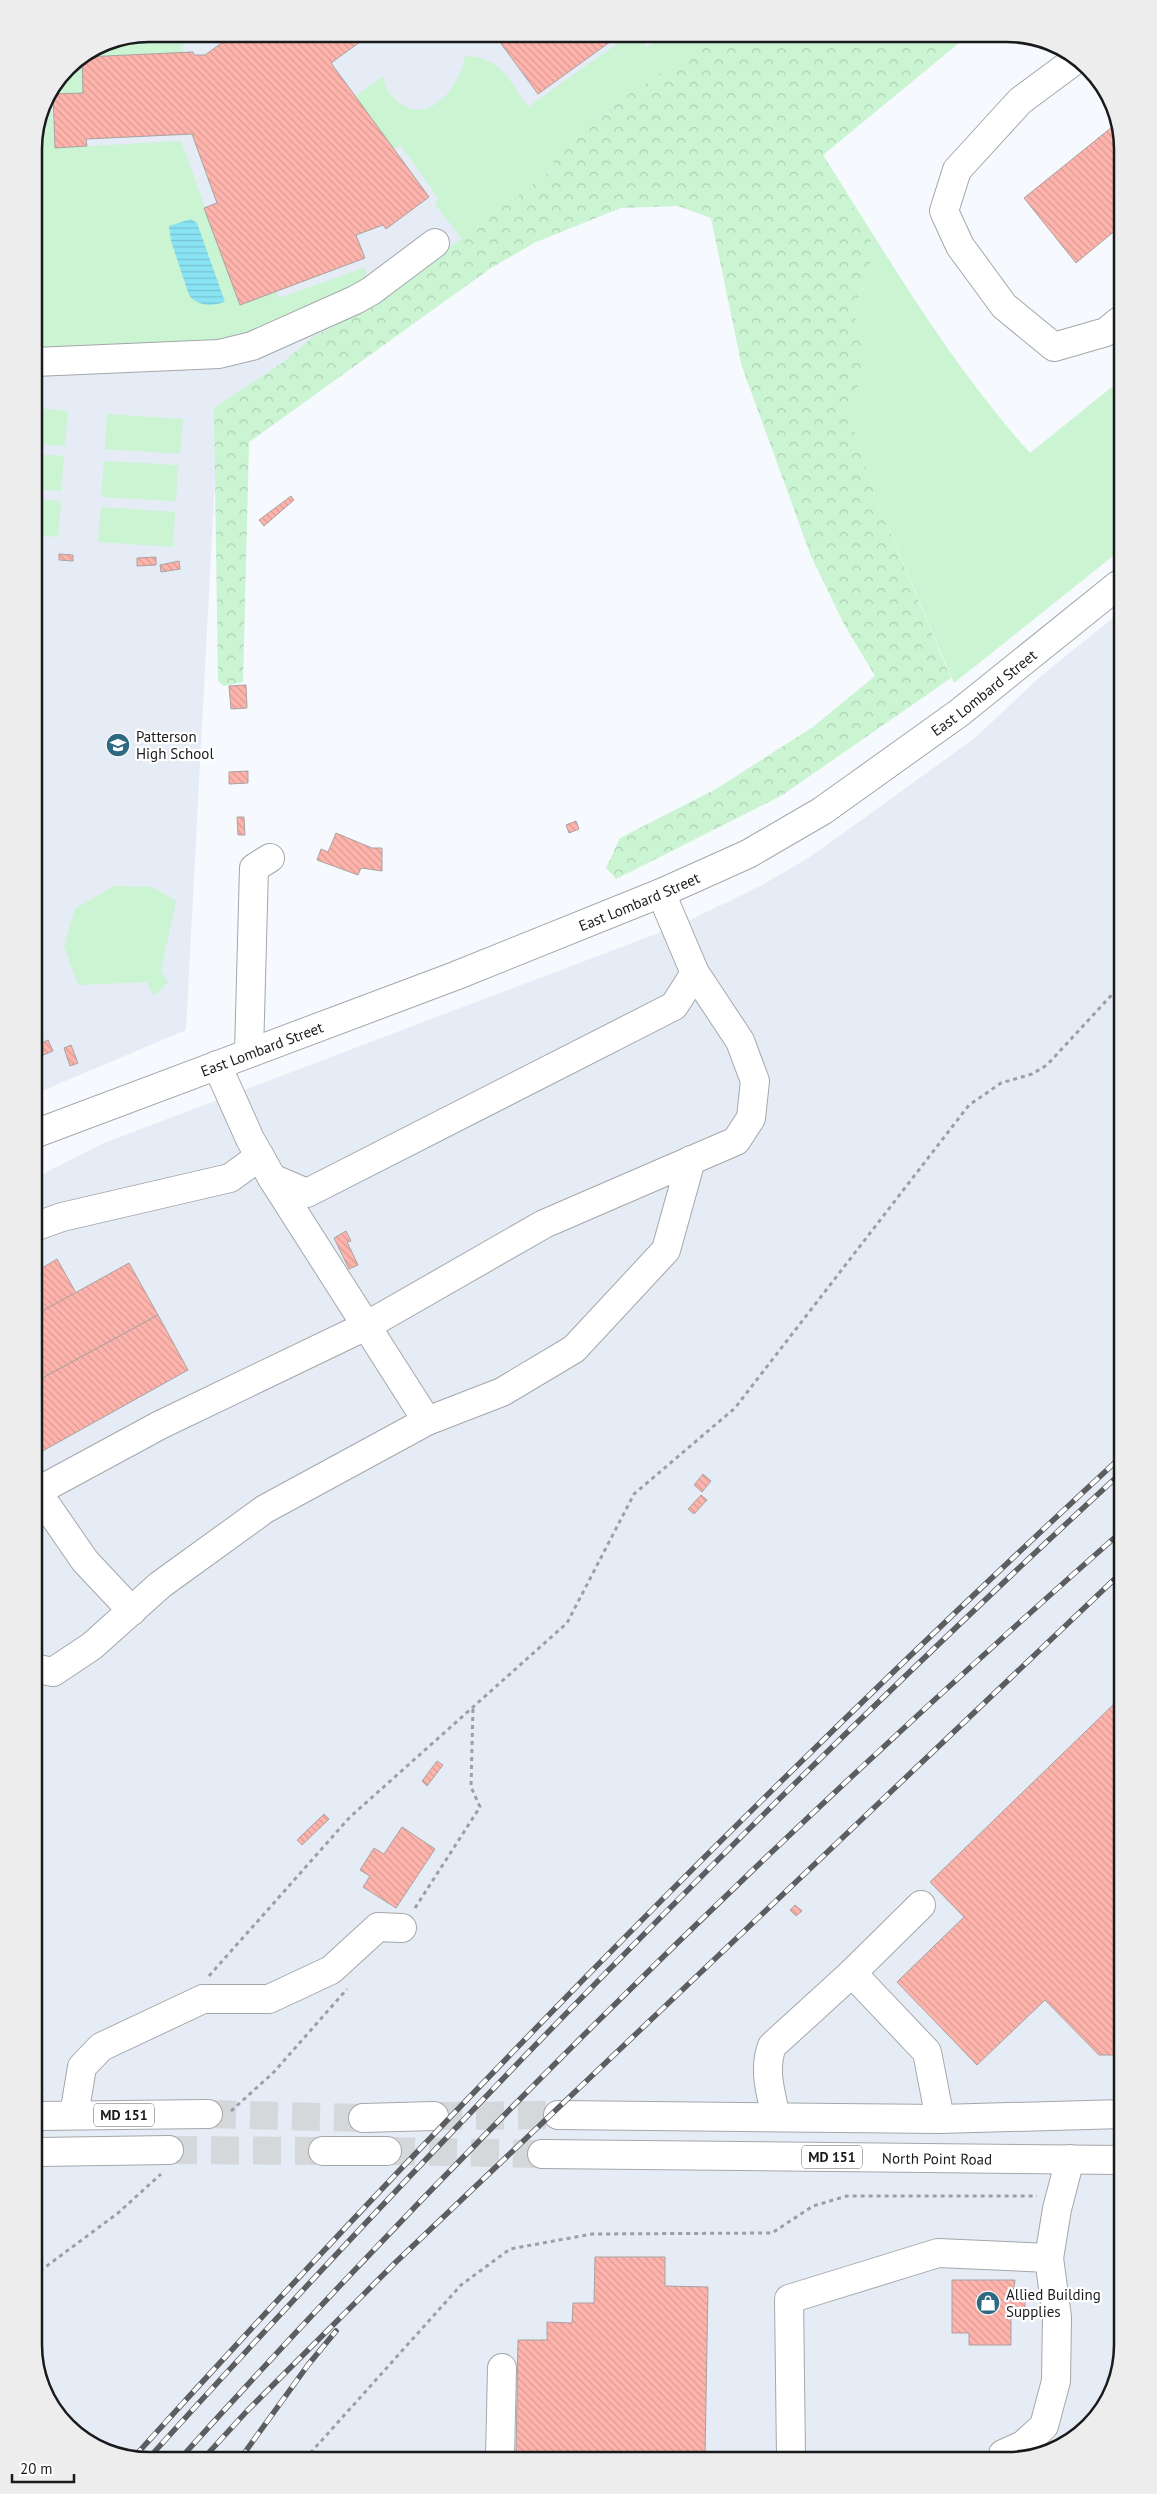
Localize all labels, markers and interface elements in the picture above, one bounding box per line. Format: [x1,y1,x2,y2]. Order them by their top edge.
street label: East Lombard Street [927,645,1040,740]
place label: Patterson High School [136,727,214,763]
school or university icon: Patterson High School [105,732,131,758]
street label: East Lombard Street [576,868,702,935]
street label: East Lombard Street [198,1017,325,1080]
road number: MD 151 [94,2104,154,2126]
road number: MD 151 [802,2146,862,2168]
street label: North Point Road [882,2148,992,2168]
place label: Allied Building Supplies [1006,2285,1101,2321]
shop icon: Allied Building Supplies [975,2290,1001,2316]
scale bar [12,2452,75,2484]
text: 20 m [20,2459,53,2478]

